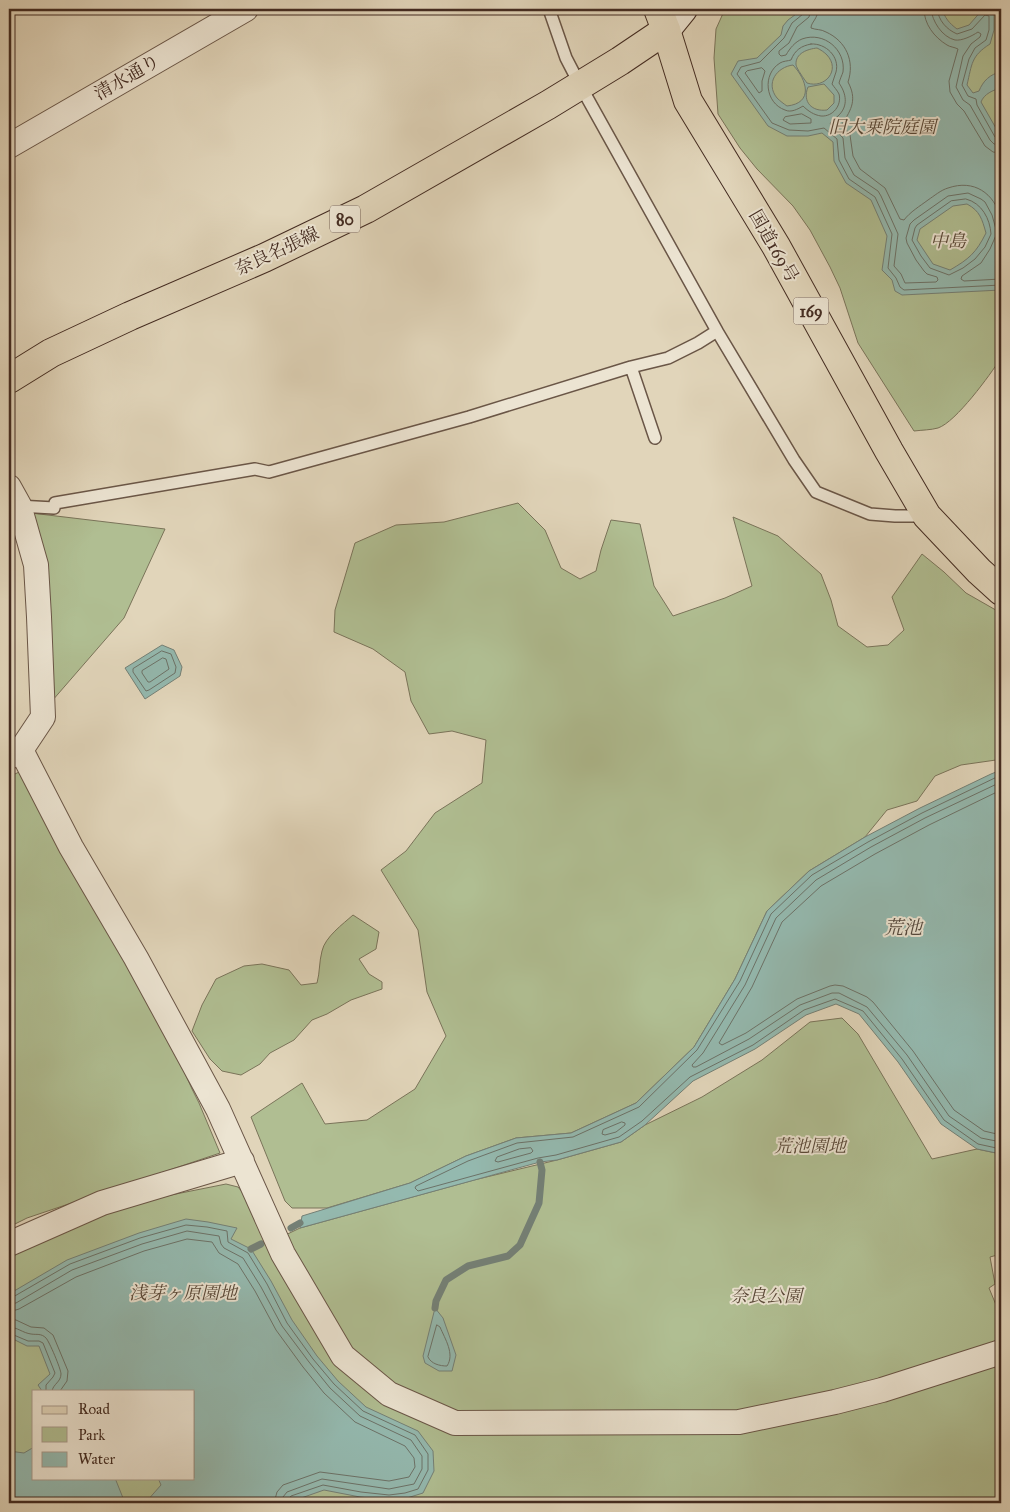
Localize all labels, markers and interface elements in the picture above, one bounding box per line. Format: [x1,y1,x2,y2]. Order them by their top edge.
street label: 清水通り [90,49,164,105]
park label: 旧大乗院庭園 [828,116,939,138]
road number: 80 [330,205,360,232]
street label: 国道169号 [744,206,804,286]
street label: 奈良名張線 [232,222,322,280]
park label: 中島 [930,230,967,252]
road number: 169 [794,298,828,324]
water label: 荒池 [884,916,924,939]
park label: 荒池園地 [774,1135,848,1157]
park label: 浅芽ヶ原園地 [129,1282,239,1304]
park label: 奈良公園 [730,1285,805,1307]
legend [32,1390,195,1480]
text: Road [78,1400,110,1418]
text: Park [78,1426,105,1444]
text: Water [78,1450,115,1468]

